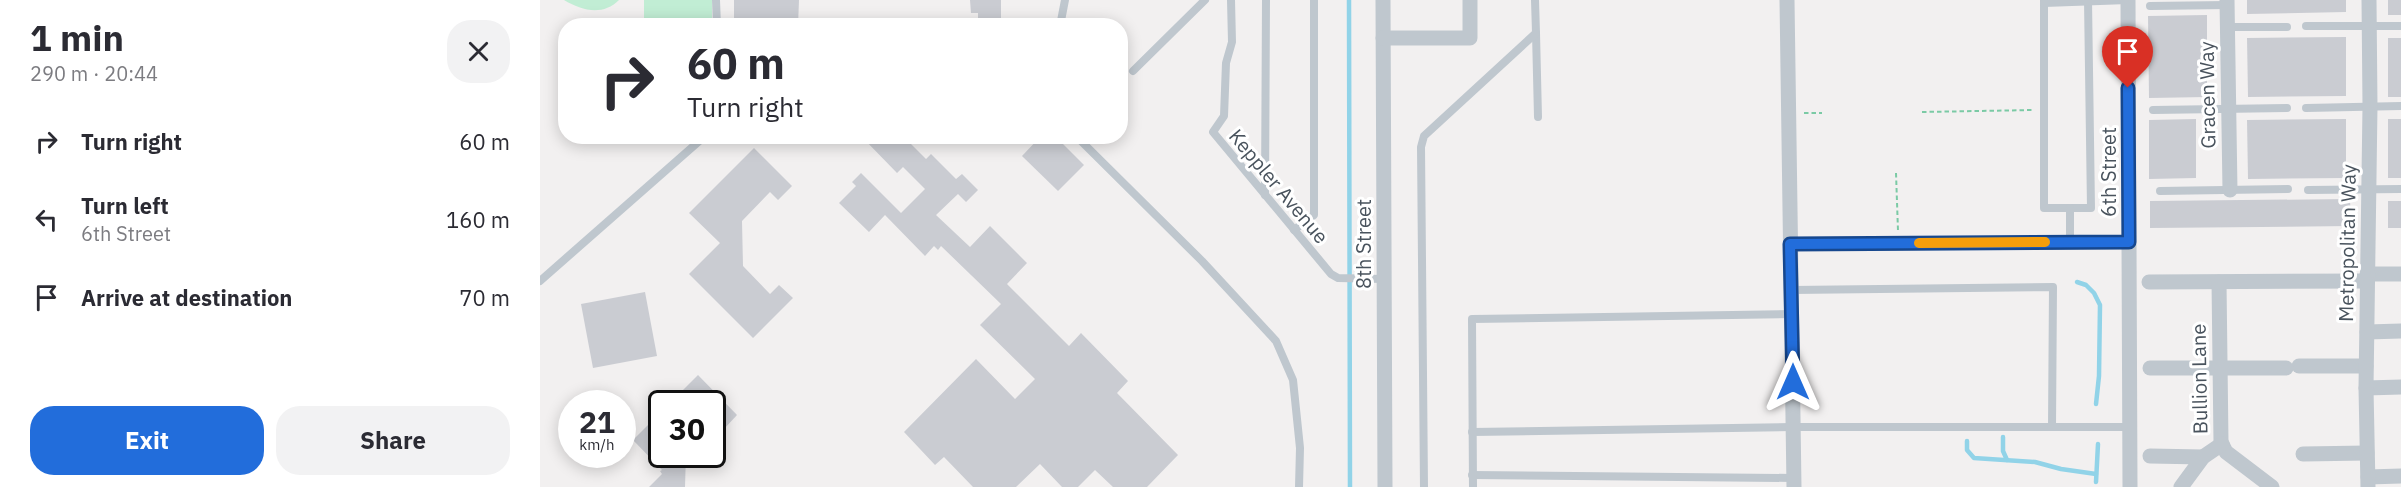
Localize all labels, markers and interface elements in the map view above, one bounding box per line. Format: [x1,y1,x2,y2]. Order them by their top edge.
text: 1 min [30,14,124,61]
button: close [447,20,510,83]
pin [2102,26,2153,88]
icon: arrive [2111,35,2144,68]
text: 60 m [687,36,785,91]
street label: Gracen Way [2193,41,2221,149]
icon: right [588,42,666,120]
text: 290 m · 20:44 [30,60,158,87]
text: Turn right [687,89,804,124]
street label: Keppler Avenue [1223,123,1335,249]
icon: right [30,125,63,158]
text: Turn right [81,127,182,156]
text: 60 m [459,127,510,156]
street label: 6th Street [2095,127,2122,217]
street label: Metropolitan Way [2332,164,2362,322]
text: Turn left [81,191,169,220]
street label: 8th Street [1350,199,1377,289]
icon: left [30,203,63,236]
text: 160 m [446,205,510,234]
text: 6th Street [81,220,171,247]
icon: arrive [30,281,63,314]
text: Arrive at destination [81,283,292,312]
text: 70 m [459,283,510,312]
street label: Bullion Lane [2185,324,2213,434]
position arrow [1761,350,1825,414]
speed limit sign: 30 [648,390,726,468]
text: 21 [579,402,615,441]
button: Exit [30,406,264,475]
button: Share [276,406,510,475]
text: km/h [579,435,615,454]

